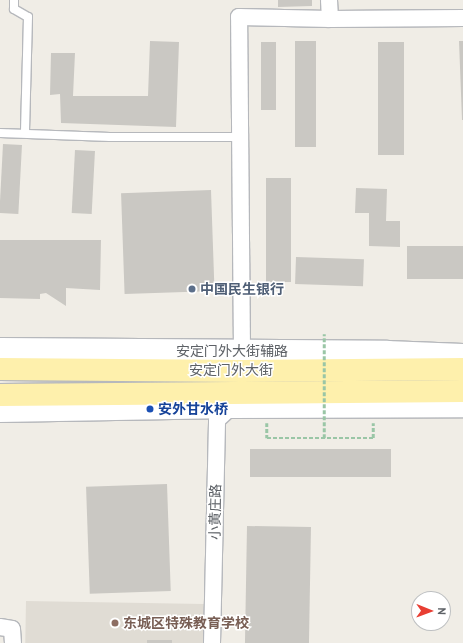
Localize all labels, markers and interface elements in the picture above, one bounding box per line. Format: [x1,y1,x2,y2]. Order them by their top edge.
place label: 中国民生银行 [200,281,284,297]
marker: 中国民生银行 [187,284,197,294]
street label: 安定门外大街辅路 [176,343,288,359]
street label: 安定门外大街 [189,362,273,378]
place label: 安外甘水桥 [158,401,228,417]
marker: 安外甘水桥 [145,404,155,414]
street label: 小黄庄路 [206,484,224,540]
north arrow [411,591,451,631]
text: N [435,607,449,615]
place label: 东城区特殊教育学校 [123,615,249,631]
marker: 东城区特殊教育学校 [110,618,120,628]

